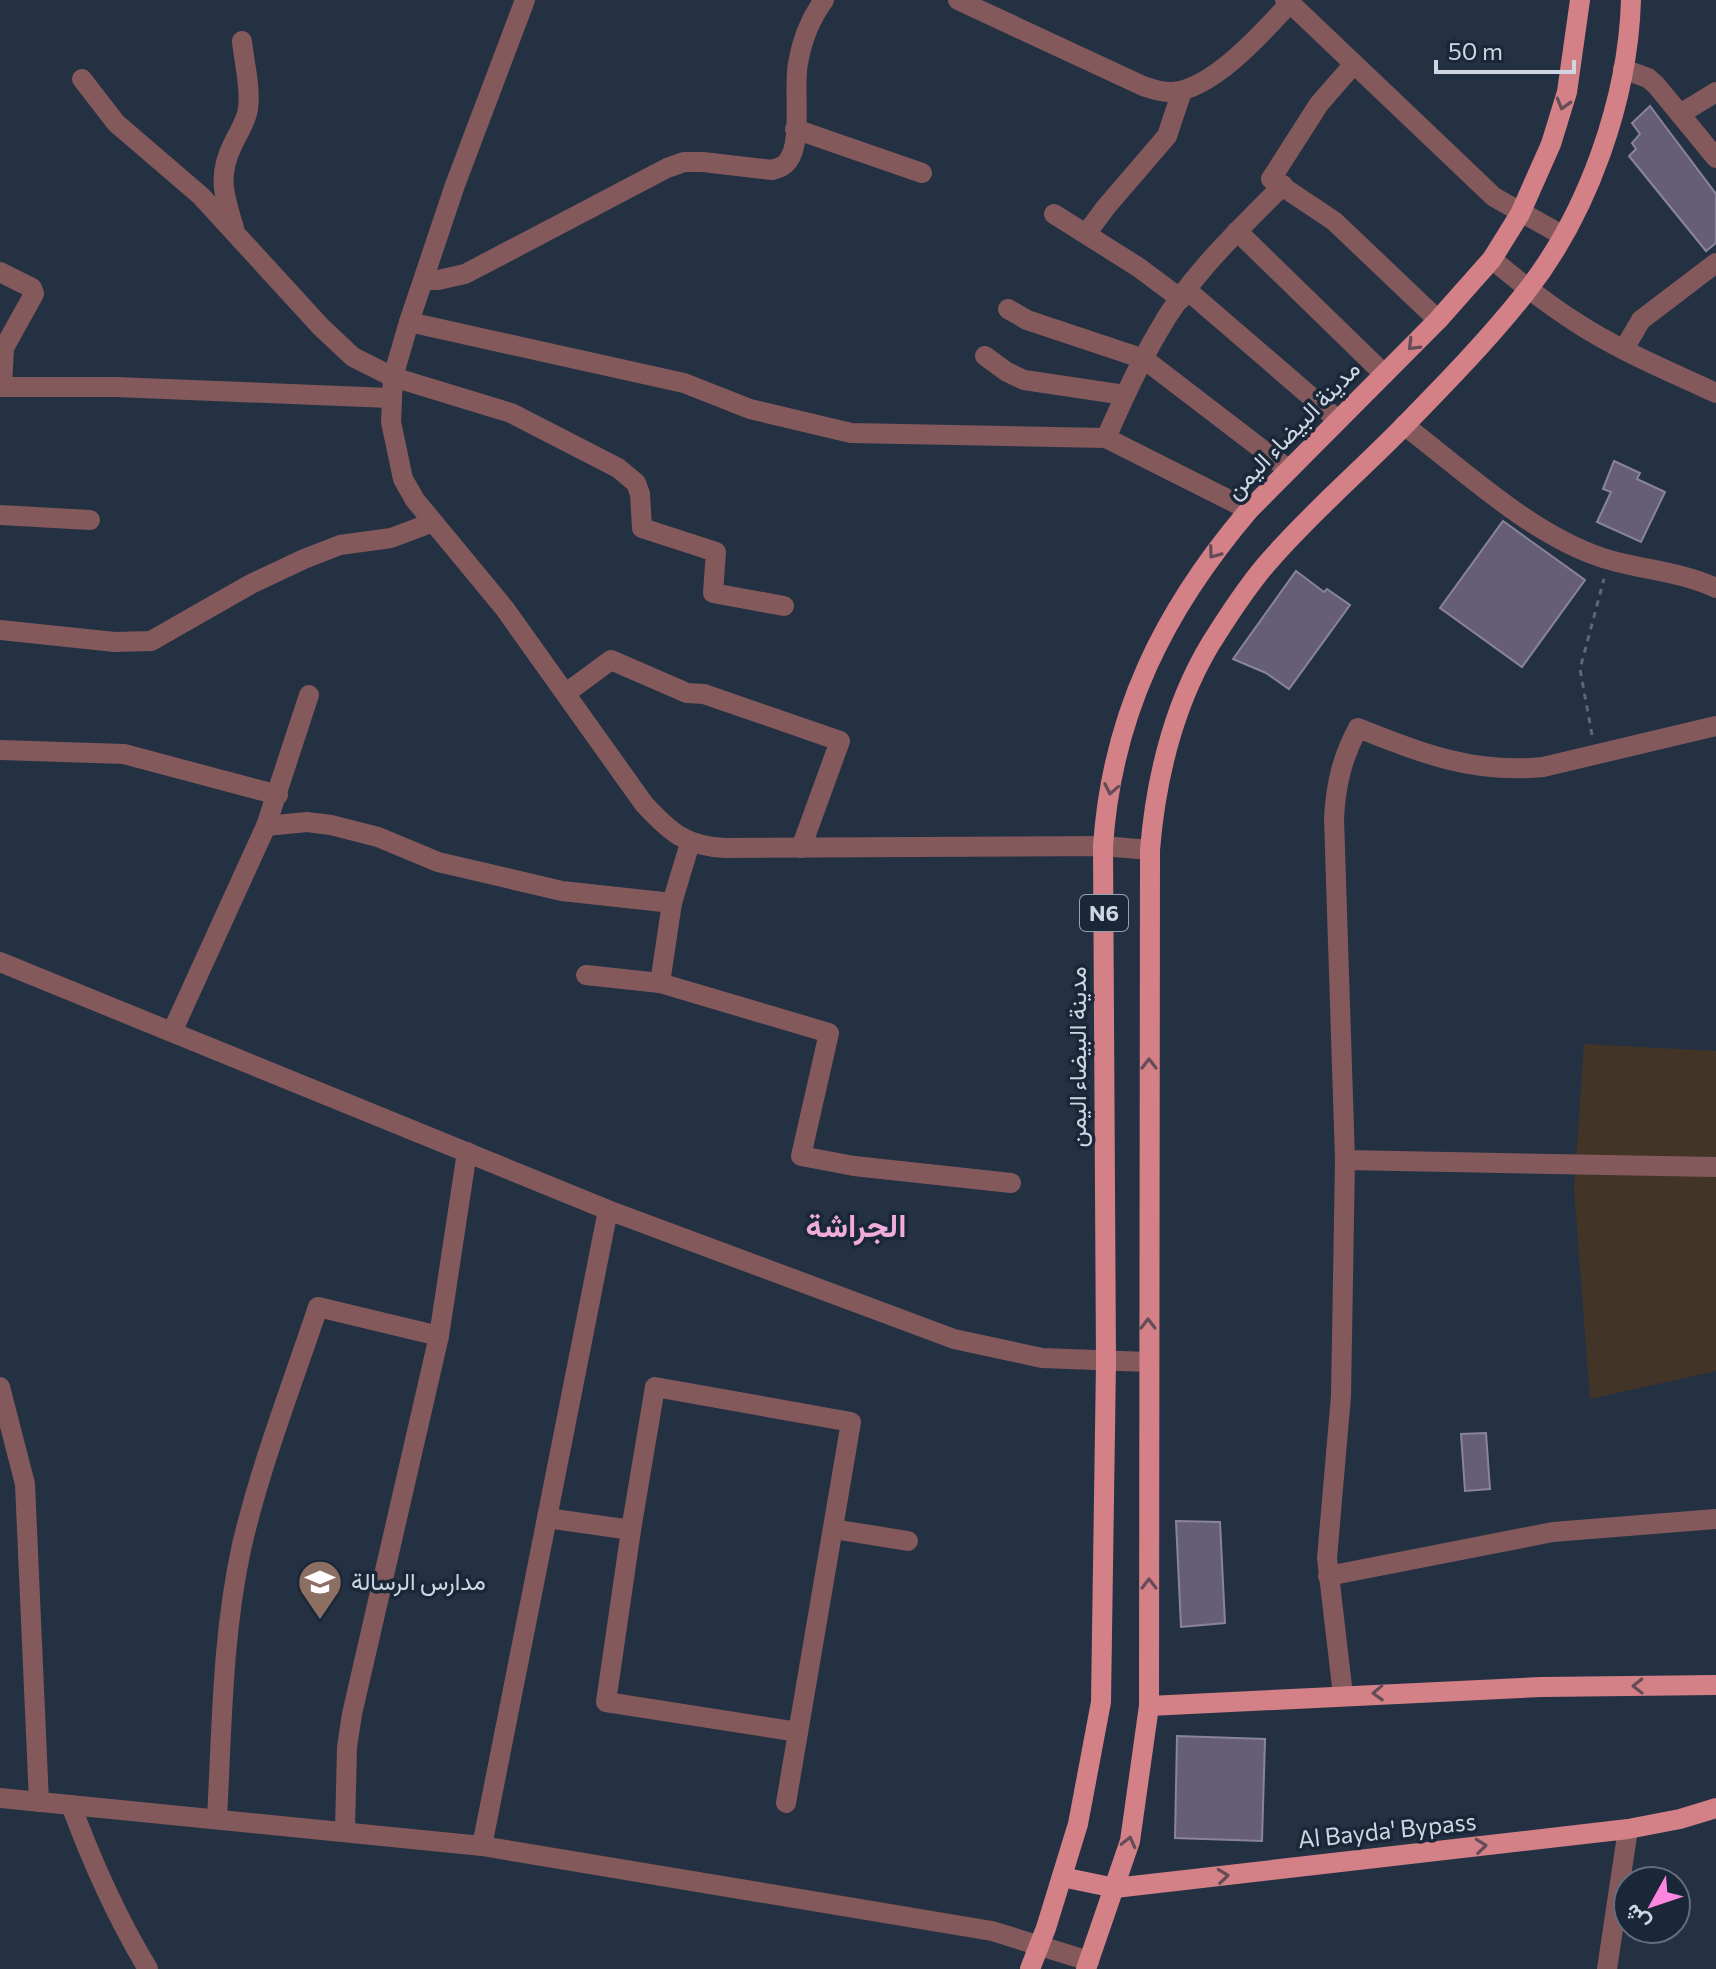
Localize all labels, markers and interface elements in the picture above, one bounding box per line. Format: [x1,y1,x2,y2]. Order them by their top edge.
scale bar [1436,24,1574,74]
text: 50 m [1448,36,1503,65]
one-way arrow [1556,97,1572,111]
one-way arrow [1408,336,1422,350]
street label: مدينة البيضاء اليمن [1219,354,1366,505]
one-way arrow [1210,545,1224,559]
one-way arrow [1103,781,1120,795]
road number: N6 [1080,895,1128,931]
street label: مدينة البيضاء اليمن [1062,966,1092,1148]
one-way arrow [1140,1057,1158,1070]
district label: الجراشة [805,1204,907,1246]
one-way arrow [1140,1317,1157,1330]
school or university icon: مدارس الرسالة [296,1558,344,1621]
place label: مدارس الرسالة [351,1566,486,1597]
one-way arrow [1140,1577,1158,1590]
one-way arrow [1631,1677,1644,1694]
one-way arrow [1371,1685,1384,1702]
street label: Al Bayda' Bypass [1296,1806,1478,1853]
one-way arrow [1119,1836,1136,1850]
one-way arrow [1475,1838,1488,1855]
north arrow [1612,1865,1692,1945]
one-way arrow [1216,1867,1229,1884]
text: ش [1617,1899,1656,1937]

